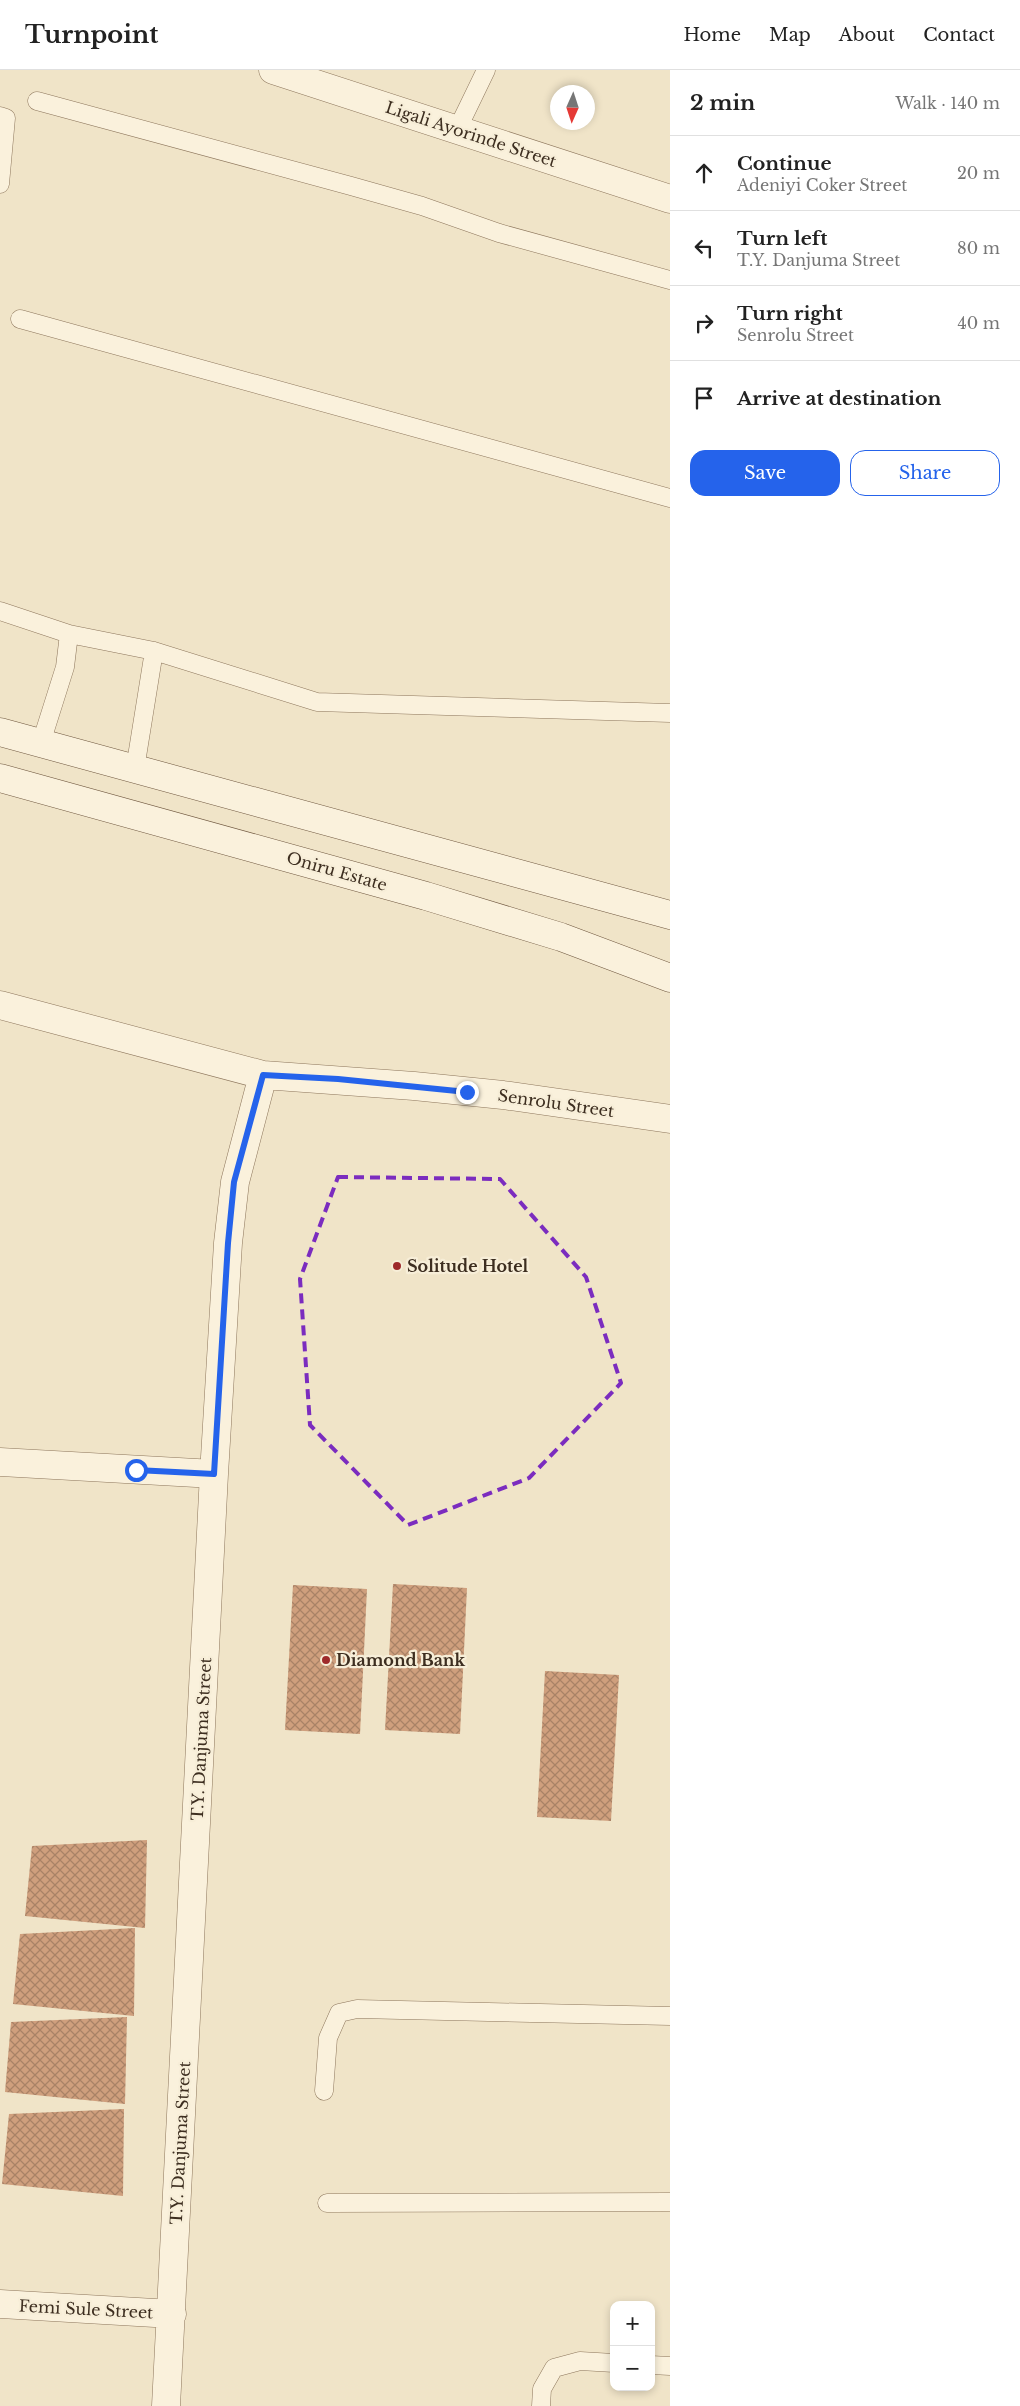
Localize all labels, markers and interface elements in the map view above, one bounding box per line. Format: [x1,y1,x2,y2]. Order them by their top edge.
text: Turnpoint [25,20,158,49]
text: Home [683,24,741,46]
text: Map [769,24,811,46]
text: About [839,24,895,46]
text: Contact [923,24,995,46]
north arrow [550,85,595,130]
text: 2 min [690,90,755,116]
text: Walk · 140 m [895,93,1000,113]
street label: Ligali Ayorinde Street [383,97,559,171]
text: Continue [737,152,832,175]
icon: ahead [690,159,718,187]
text: 20 m [957,163,1000,183]
text: Adeniyi Coker Street [737,175,907,195]
text: Turn left [737,227,828,250]
icon: left [690,234,718,262]
text: 80 m [957,238,1000,258]
text: T.Y. Danjuma Street [737,250,900,270]
text: Turn right [737,302,843,325]
icon: right [690,309,718,337]
text: 40 m [957,313,1000,333]
text: Senrolu Street [737,325,854,345]
icon: arrive [690,384,718,412]
text: Arrive at destination [737,387,941,410]
button: Save [690,450,840,496]
button: Share [850,450,1000,496]
street label: Oniru Estate [284,847,390,895]
route end [456,1081,479,1104]
street label: Senrolu Street [497,1085,615,1121]
place label: Solitude Hotel [407,1256,529,1276]
marker: Solitude Hotel [391,1260,403,1272]
route start [125,1459,148,1482]
place label: Diamond Bank [336,1650,465,1670]
marker: Diamond Bank [320,1654,332,1666]
street label: T.Y. Danjuma Street [187,1657,215,1821]
street label: T.Y. Danjuma Street [166,2061,194,2225]
street label: Femi Sule Street [18,2295,154,2323]
map controls [610,2301,655,2391]
button: + [610,2301,655,2346]
button: − [610,2346,655,2391]

